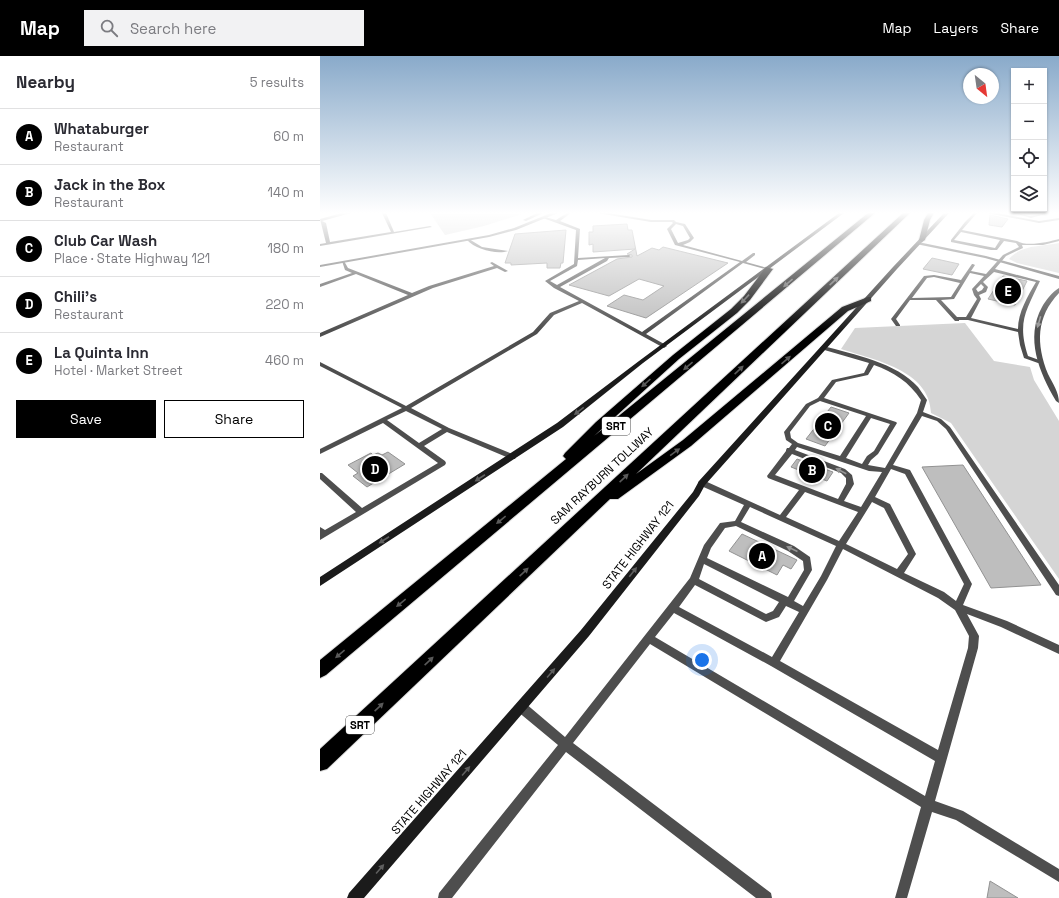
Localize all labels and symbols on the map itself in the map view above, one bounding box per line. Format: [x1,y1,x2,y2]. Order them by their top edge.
north arrow [963,68,999,104]
one-way arrow [829,276,839,286]
pin: E [995,276,1021,306]
one-way arrow [783,279,793,287]
one-way arrow [740,294,750,304]
one-way arrow [1036,317,1042,329]
one-way arrow [781,355,791,365]
one-way arrow [682,362,693,370]
one-way arrow [735,366,744,375]
one-way arrow [641,379,651,388]
one-way arrow [573,407,584,415]
pin: C [815,411,841,441]
road number: SRT [602,417,630,435]
street label: SAM RAYBURN TOLLWAY [547,423,658,528]
one-way arrow [670,448,681,456]
pin: D [362,454,388,484]
pin: B [799,455,825,485]
one-way arrow [835,468,847,474]
one-way arrow [619,473,629,483]
one-way arrow [475,474,485,482]
street label: STATE HIGHWAY 121 [599,498,677,592]
one-way arrow [496,516,507,525]
one-way arrow [379,536,389,544]
pin: A [749,541,775,571]
one-way arrow [785,546,797,552]
one-way arrow [629,567,638,578]
one-way arrow [518,568,529,577]
one-way arrow [396,599,407,607]
one-way arrow [334,649,345,658]
your location [692,650,712,670]
one-way arrow [424,657,433,666]
one-way arrow [546,668,555,678]
one-way arrow [374,702,384,712]
road number: SRT [346,716,374,734]
street label: STATE HIGHWAY 121 [388,746,470,838]
one-way arrow [461,766,470,776]
one-way arrow [375,863,384,874]

